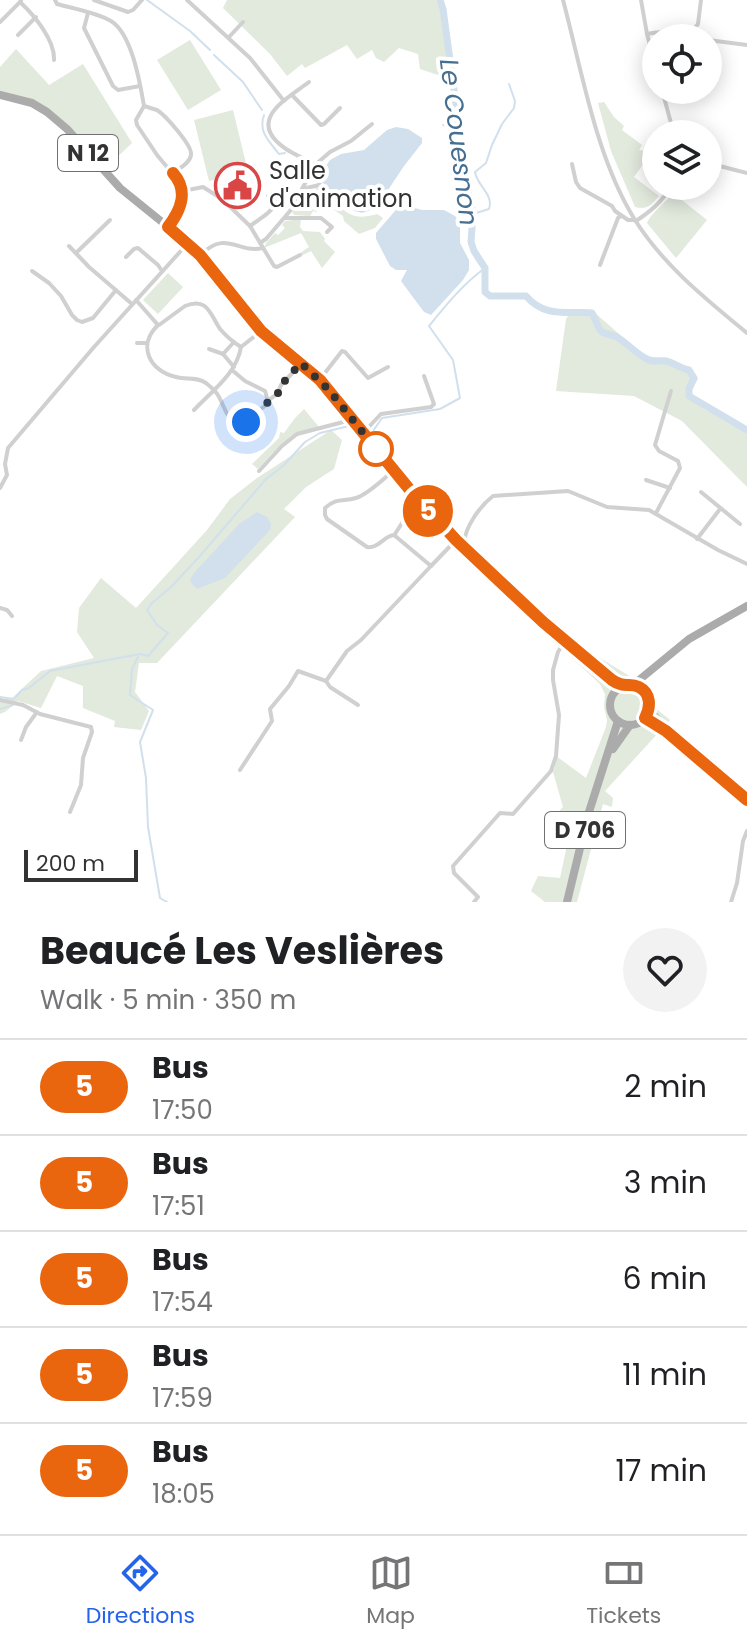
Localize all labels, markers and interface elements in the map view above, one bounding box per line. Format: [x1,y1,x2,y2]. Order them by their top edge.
map controls [642,24,722,200]
button: locate [642,24,722,104]
water label: Le Couesnon [431,56,487,228]
button: layers [642,120,722,200]
road number: N 12 [58,135,118,171]
place label: Salle d'animation [269,154,413,215]
public building icon: Salle d'animation [214,161,262,209]
your location [226,402,266,442]
unlabelled marker [359,432,393,466]
line badge: 5 [402,485,454,537]
text: 5 [419,491,437,530]
road number: D 706 [545,812,625,848]
scale bar [24,846,138,882]
text: 200 m [36,848,105,879]
text: Beaucé Les Veslières [40,924,444,977]
button: heart [623,928,707,1012]
text: Walk · 5 min · 350 m [40,982,296,1018]
text: Bus [152,1046,209,1089]
text: 2 min [624,1065,707,1108]
text: 5 [75,1067,93,1106]
text: 17:50 [152,1092,213,1128]
text: Bus [152,1142,209,1185]
text: 3 min [624,1161,707,1204]
text: 5 [75,1163,93,1202]
text: 17:51 [152,1188,205,1224]
text: Bus [152,1238,209,1281]
text: 6 min [622,1257,707,1300]
text: 5 [75,1259,93,1298]
text: 17:54 [152,1284,213,1320]
text: Bus [152,1334,209,1377]
text: 11 min [622,1353,707,1396]
text: 5 [75,1355,93,1394]
text: 17:59 [152,1380,213,1416]
text: Bus [152,1430,209,1473]
text: 17 min [616,1449,707,1492]
text: 5 [75,1451,93,1490]
text: 18:05 [152,1476,215,1512]
tab: Directions [86,1551,195,1632]
tab: Map [366,1551,415,1632]
tab: Tickets [586,1551,661,1632]

